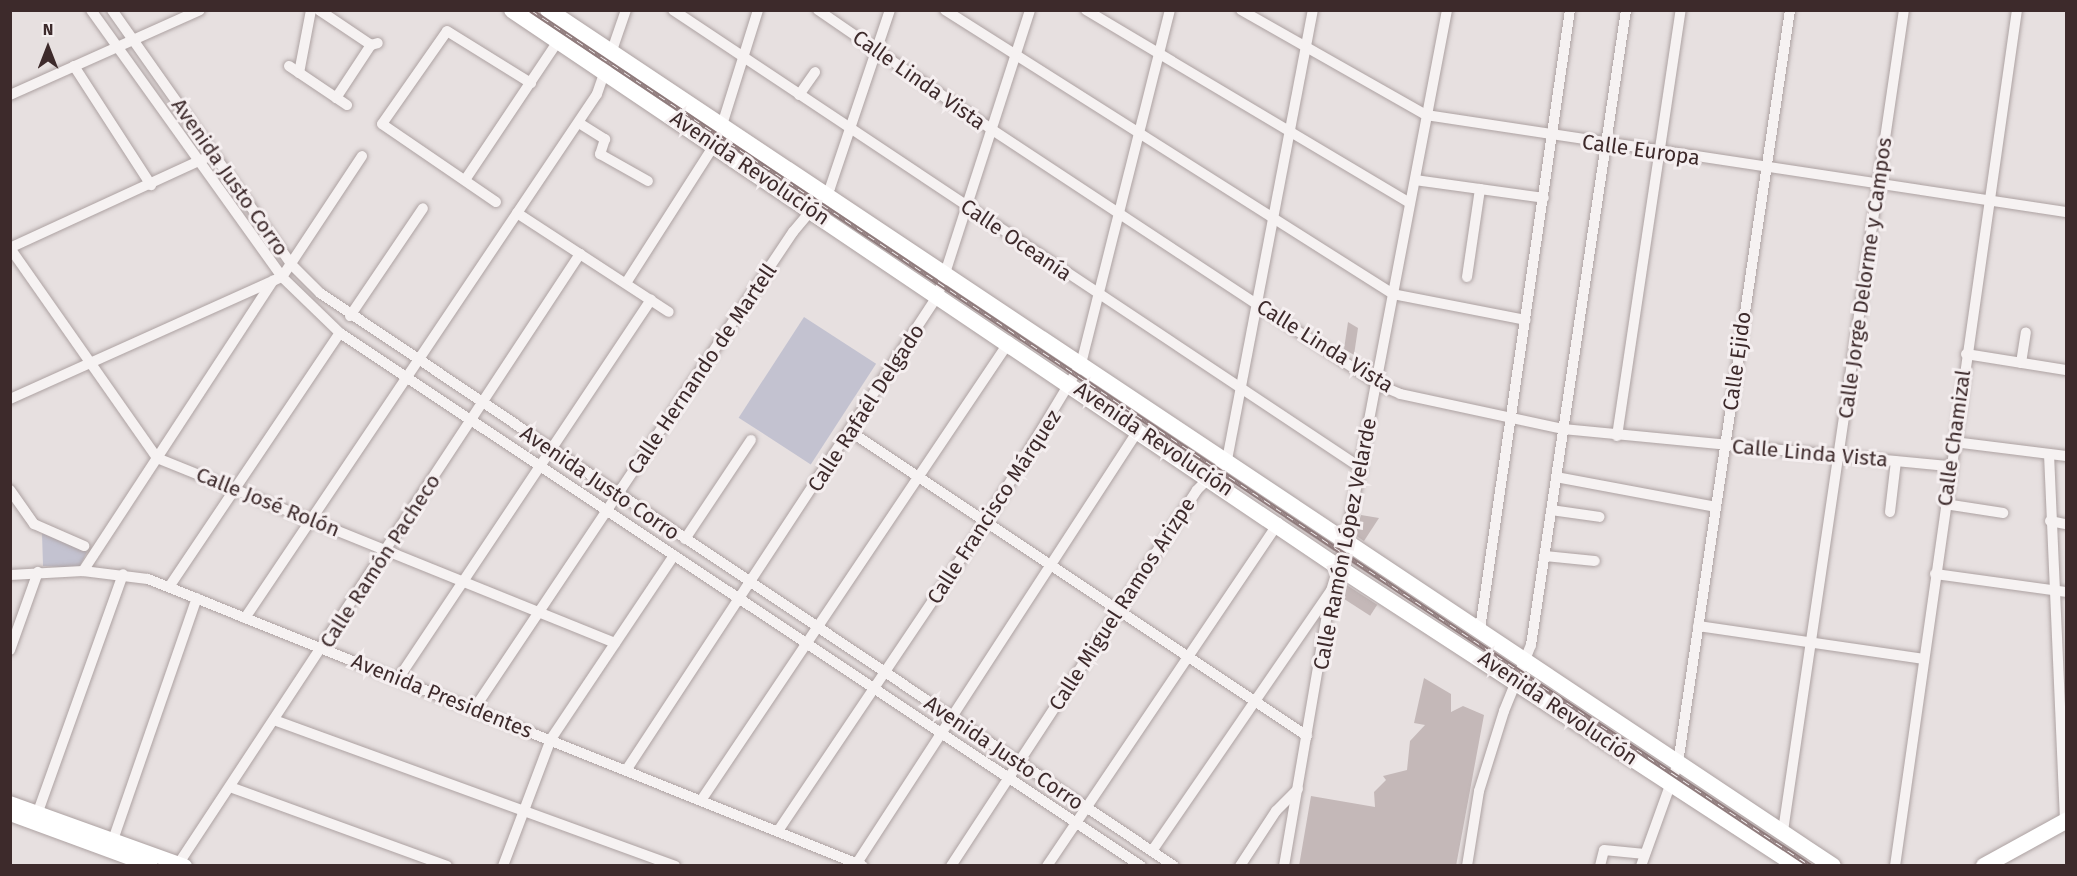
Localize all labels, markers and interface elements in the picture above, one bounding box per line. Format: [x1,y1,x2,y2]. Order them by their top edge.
north arrow [18,18,78,78]
text: N [43,20,53,39]
street label: Calle Linda Vista [848,25,990,135]
street label: Avenida Justo Corro [166,93,294,261]
street label: Avenida Revolución [666,105,834,231]
street label: Calle Europa [1581,129,1701,171]
street label: Calle Jorge Delorme y Campos [1833,136,1897,420]
street label: Calle Oceanía [956,194,1076,286]
street label: Calle Hernando de Martell [622,259,782,479]
street label: Calle Linda Vista [1252,294,1398,398]
street label: Calle Ejido [1718,310,1756,412]
street label: Calle Rafaél Delgado [802,319,930,497]
street label: Calle Chamizal [1932,368,1976,508]
street label: Avenida Revolución [1070,376,1238,502]
street label: Calle Francisco Márquez [922,405,1066,609]
street label: Calle Ramón López Velarde [1308,416,1382,672]
street label: Avenida Justo Corro [516,420,684,546]
street label: Calle Linda Vista [1731,434,1889,472]
street label: Calle José Rolón [192,462,344,542]
street label: Calle Ramón Pacheco [314,469,446,653]
street label: Calle Miguel Ramos Arizpe [1044,493,1200,715]
street label: Avenida Revolución [1474,645,1642,771]
street label: Avenida Presidentes [348,648,536,744]
street label: Avenida Justo Corro [920,690,1088,816]

